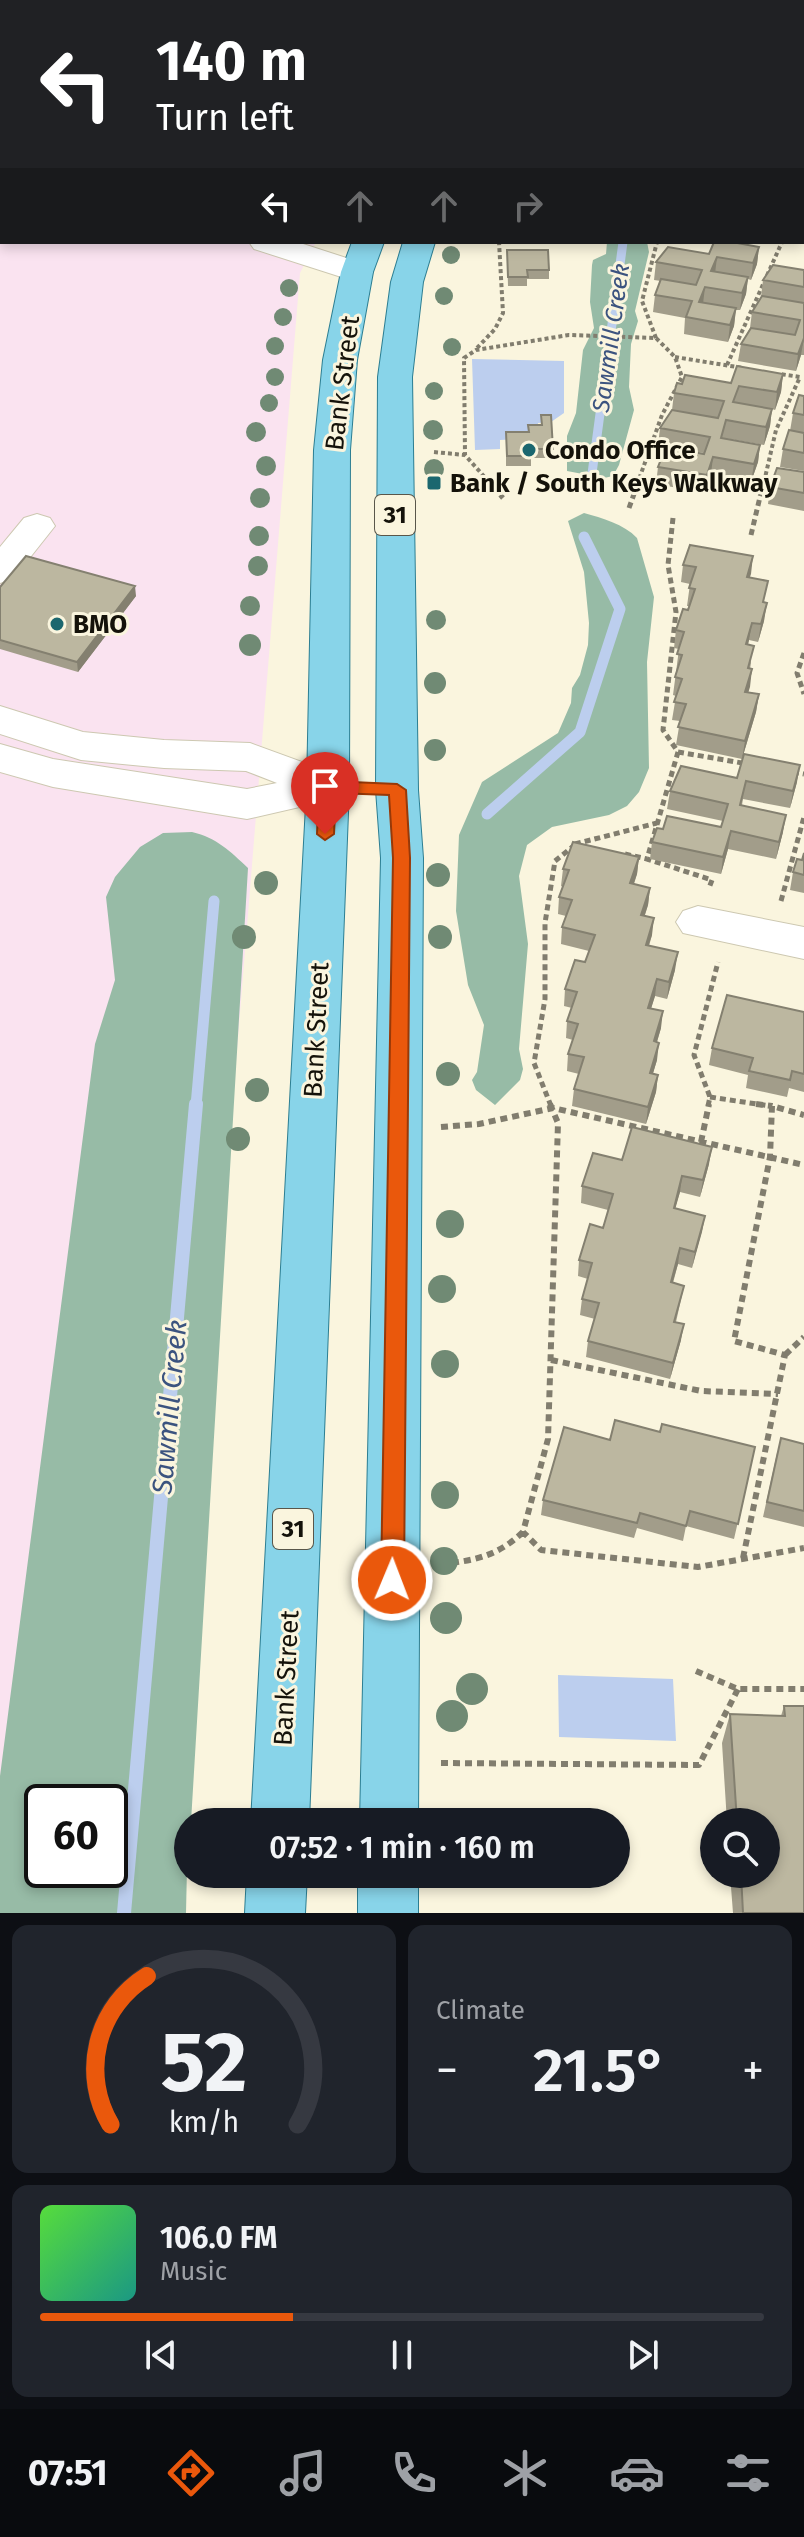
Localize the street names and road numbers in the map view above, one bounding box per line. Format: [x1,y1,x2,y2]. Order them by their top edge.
street label: Bank Street [319,313,366,452]
road number: 31 [375,495,415,535]
street label: Bank Street [297,961,336,1099]
road number: 31 [273,1509,313,1549]
street label: Bank Street [267,1609,306,1747]

